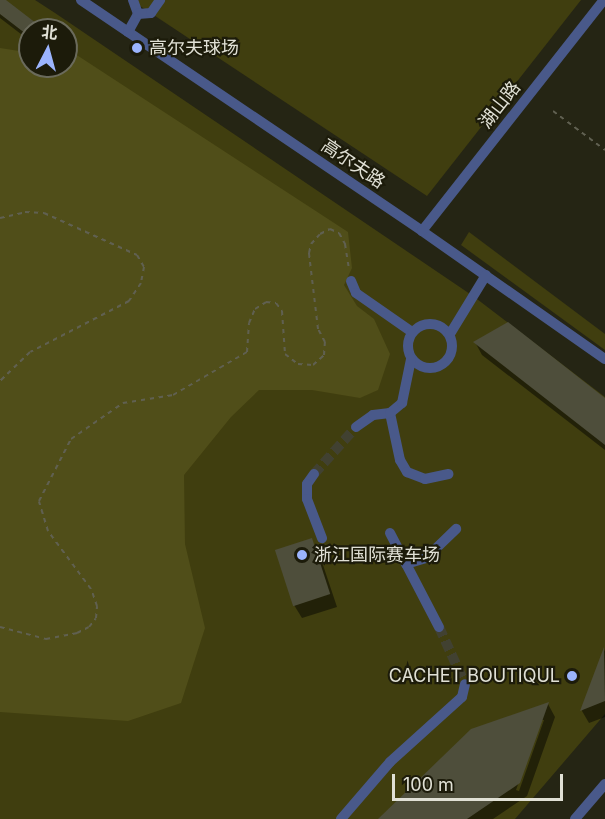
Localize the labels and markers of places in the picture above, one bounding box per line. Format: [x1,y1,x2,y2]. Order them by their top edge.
place label: 高尔夫球场 [149,37,239,59]
marker: 高尔夫球场 [130,41,144,55]
place label: 浙江国际赛车场 [314,544,440,566]
marker: 浙江国际赛车场 [295,548,309,562]
place label: CACHET BOUTIQUL [389,665,560,687]
marker: CACHET BOUTIQUL [565,669,579,683]

